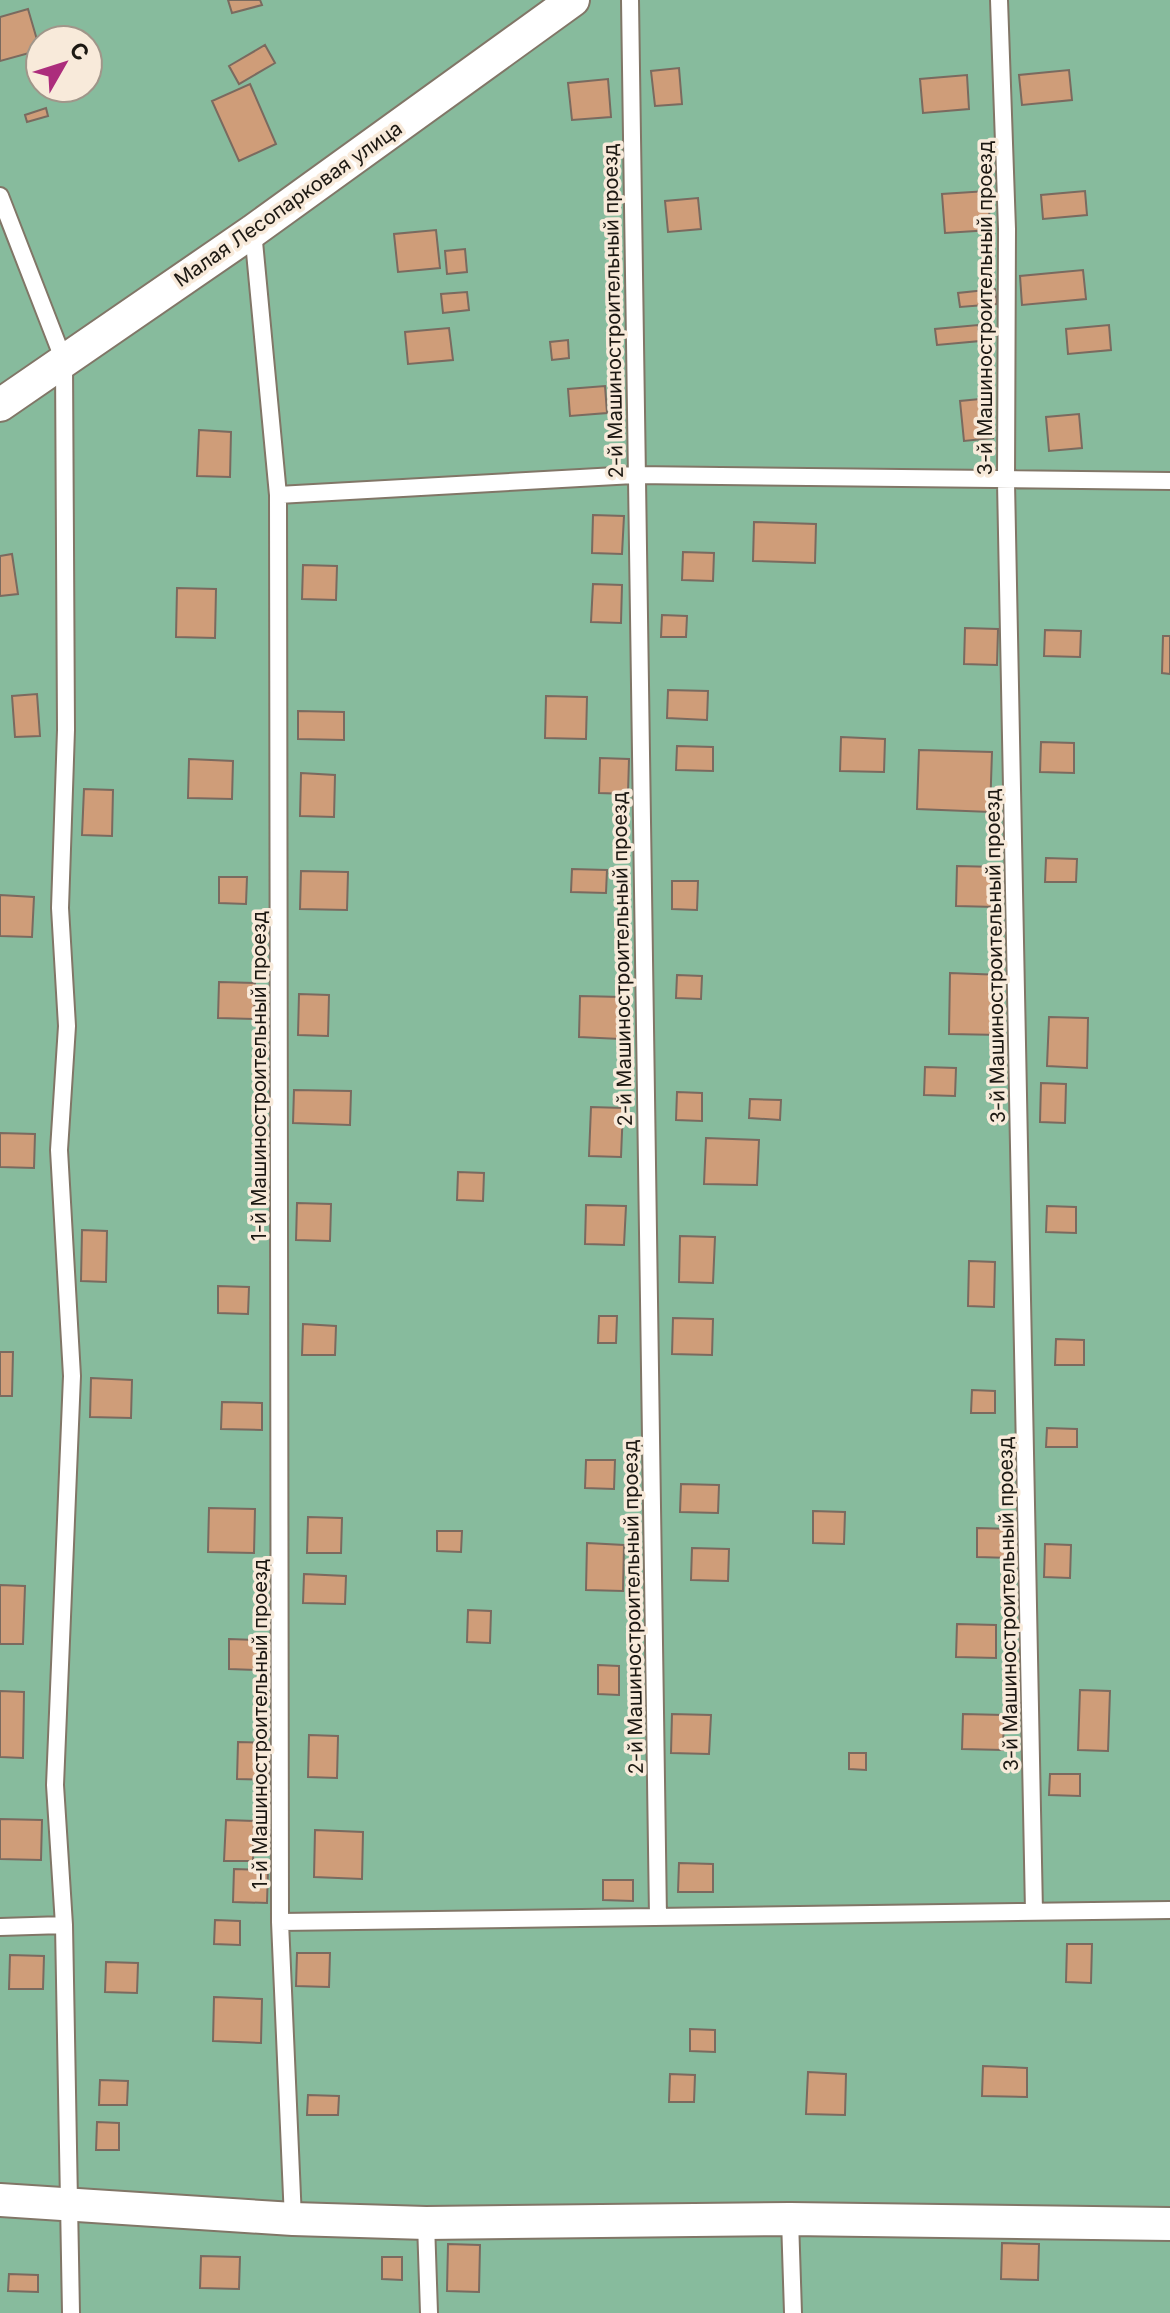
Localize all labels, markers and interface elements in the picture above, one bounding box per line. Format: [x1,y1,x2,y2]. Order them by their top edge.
north arrow [24,24,104,104]
text: С [64,37,95,66]
street label: Малая Лесопарковая улица [170,116,406,292]
street label: 3-й Машиностроительный проезд [973,141,997,475]
street label: 2-й Машиностроительный проезд [598,143,628,479]
street label: 3-й Машиностроительный проезд [980,788,1010,1124]
street label: 2-й Машиностроительный проезд [607,791,637,1127]
street label: 1-й Машиностроительный проезд [247,911,271,1241]
street label: 3-й Машиностроительный проезд [993,1436,1023,1772]
street label: 2-й Машиностроительный проезд [618,1439,648,1775]
street label: 1-й Машиностроительный проезд [248,1559,272,1889]

